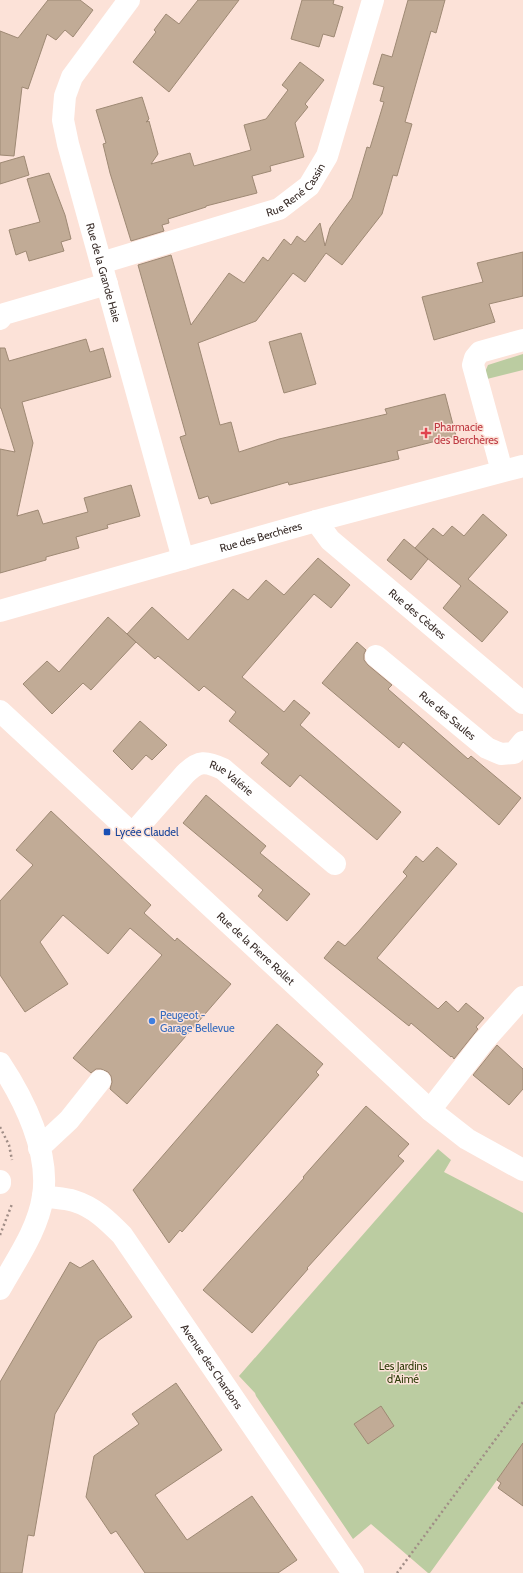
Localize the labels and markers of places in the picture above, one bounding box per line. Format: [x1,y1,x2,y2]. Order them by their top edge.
place label: Pharmacie des Berchères [434,420,499,447]
marker: Pharmacie des Berchères [421,428,431,438]
place label: Lycée Claudel [115,825,179,839]
marker: Lycée Claudel [102,827,112,837]
place label: Peugeot - Garage Bellevue [160,1008,235,1035]
marker: Peugeot - Garage Bellevue [147,1016,157,1026]

